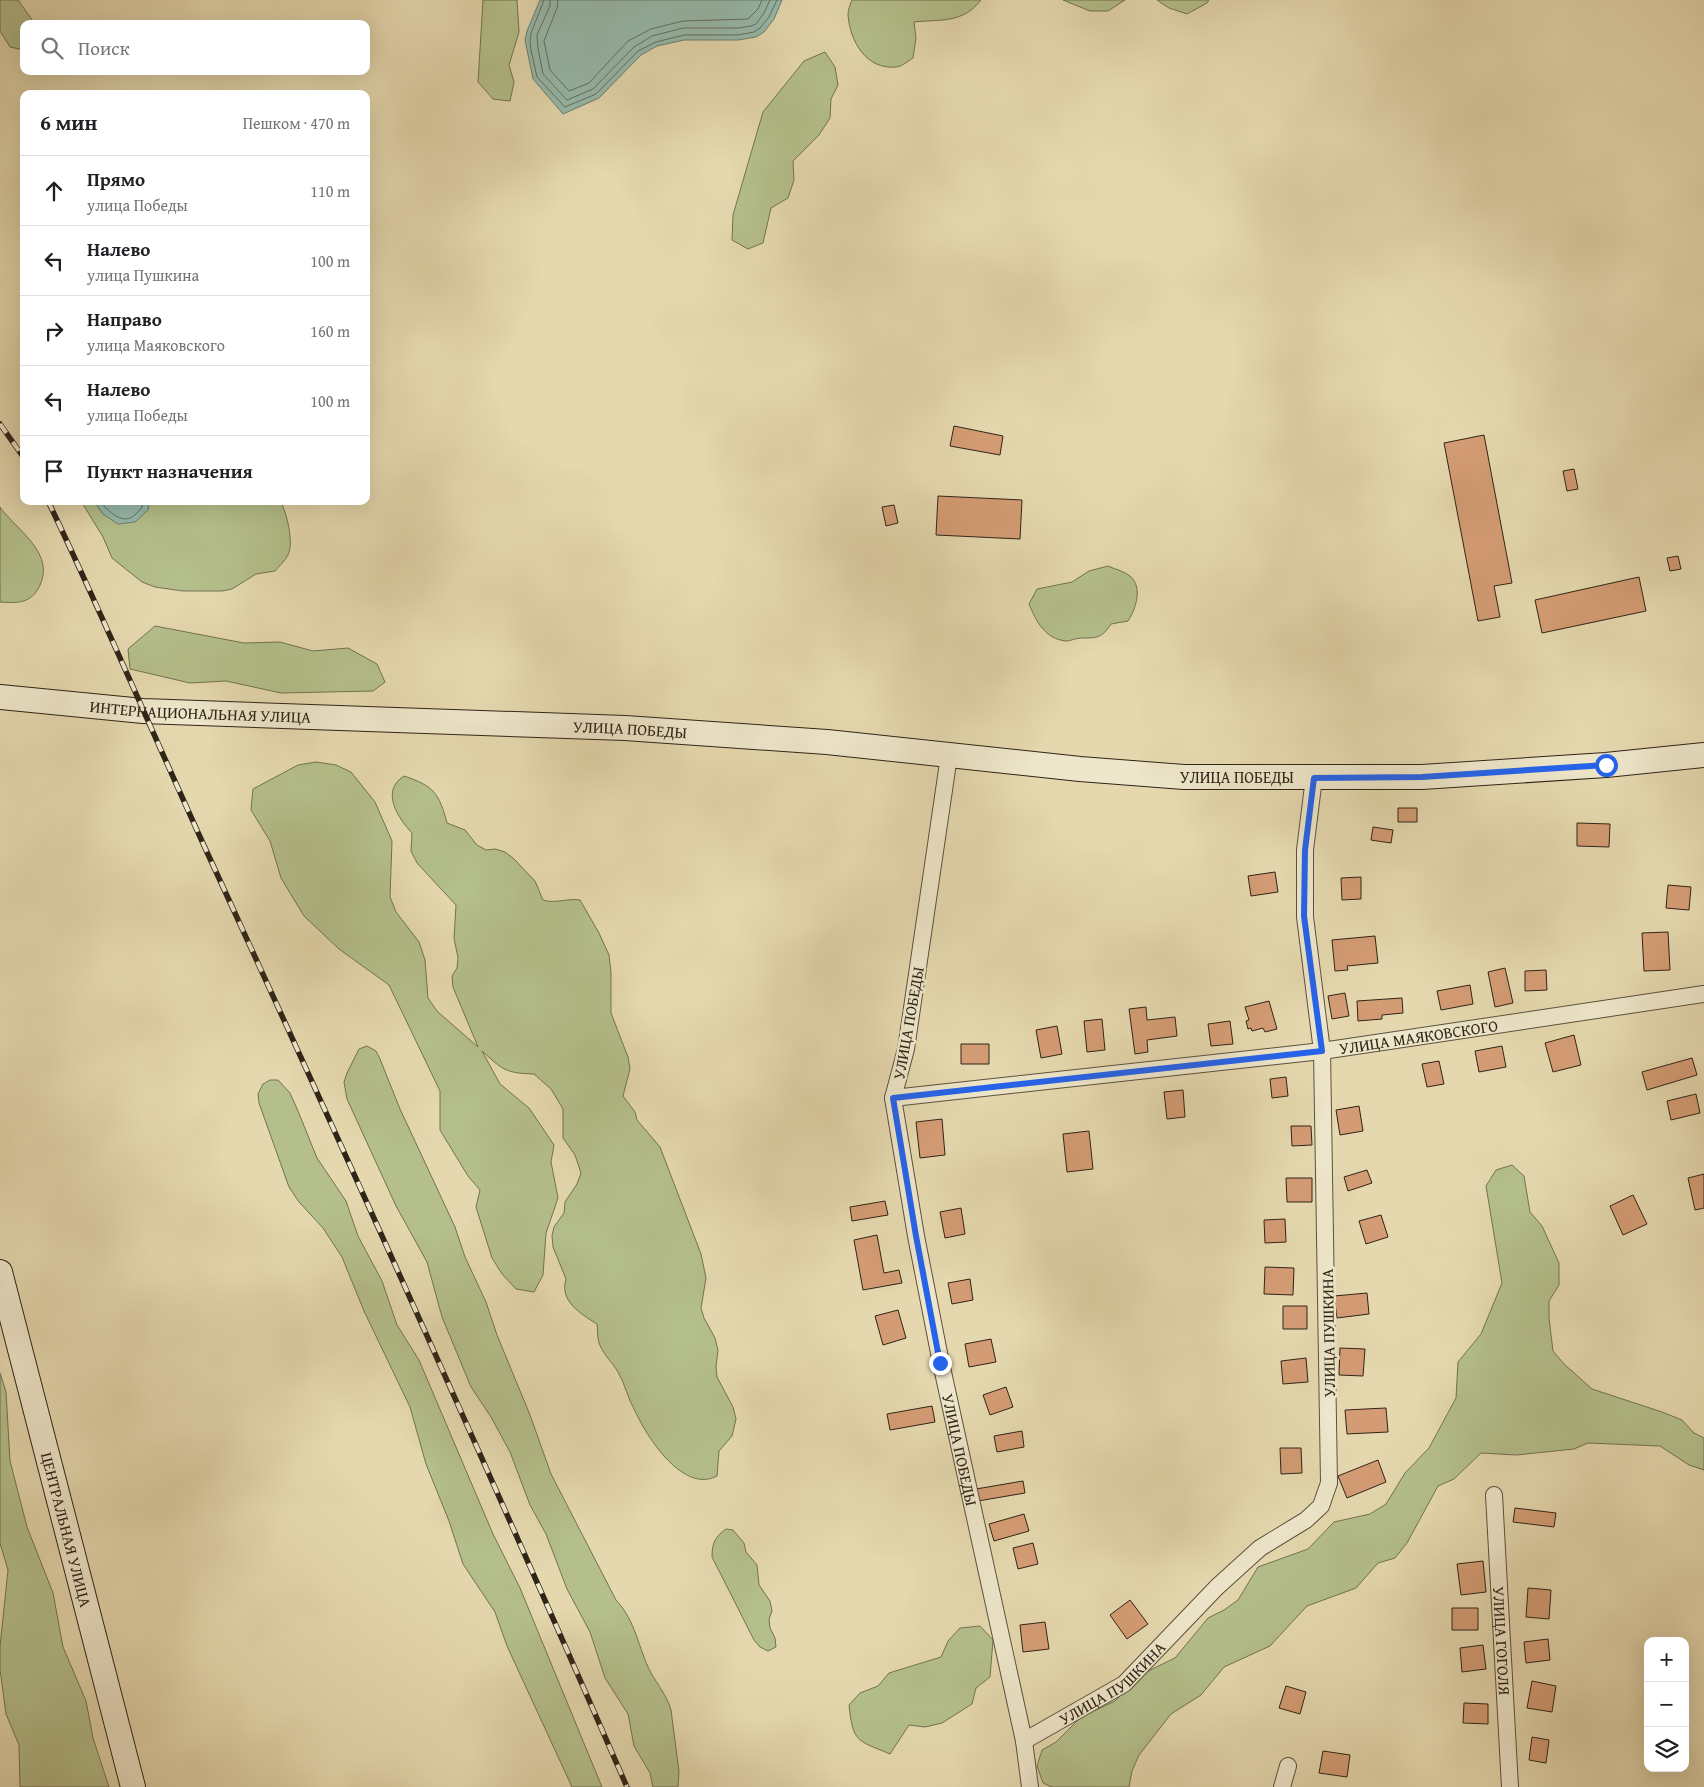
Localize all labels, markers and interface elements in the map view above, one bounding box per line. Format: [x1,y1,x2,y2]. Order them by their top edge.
search box [20,20,370,75]
icon: search [38,34,66,62]
text: Поиск [78,34,130,62]
text: 6 мин [40,107,97,138]
text: Пешком · 470 m [243,111,350,135]
text: Прямо [87,165,145,193]
icon: ahead [40,177,68,205]
text: 110 m [310,179,350,203]
text: улица Победы [87,193,188,217]
text: Налево [87,235,150,263]
icon: left [40,247,68,275]
text: 100 m [310,249,350,273]
text: улица Пушкина [87,263,199,287]
text: Направо [87,305,162,333]
icon: right [40,317,68,345]
text: 160 m [310,319,350,343]
text: улица Маяковского [87,333,225,357]
text: Налево [87,375,150,403]
icon: left [40,387,68,415]
text: 100 m [310,389,350,413]
text: улица Победы [87,403,188,427]
icon: arrive [40,457,68,485]
text: Пункт назначения [87,457,253,485]
street label: ИНТЕРНАЦИОНАЛЬНАЯ УЛИЦА [89,694,312,729]
street label: УЛИЦА ПОБЕДЫ [573,714,688,744]
route start [1595,754,1618,777]
street label: УЛИЦА ПОБЕДЫ [1180,765,1294,789]
street label: УЛИЦА ПОБЕДЫ [886,965,930,1081]
street label: УЛИЦА МАЯКОВСКОГО [1337,1013,1500,1060]
street label: УЛИЦА ПУШКИНА [1315,1268,1341,1398]
route end [929,1352,952,1375]
street label: УЛИЦА ПОБЕДЫ [936,1391,984,1508]
street label: ЦЕНТРАЛЬНАЯ УЛИЦА [35,1449,98,1610]
street label: УЛИЦА ГОГОЛЯ [1487,1586,1517,1696]
street label: УЛИЦА ПУШКИНА [1054,1636,1171,1731]
map controls [1644,1637,1689,1772]
button: + [1644,1637,1689,1682]
button: − [1644,1682,1689,1727]
button: layers [1644,1727,1689,1772]

